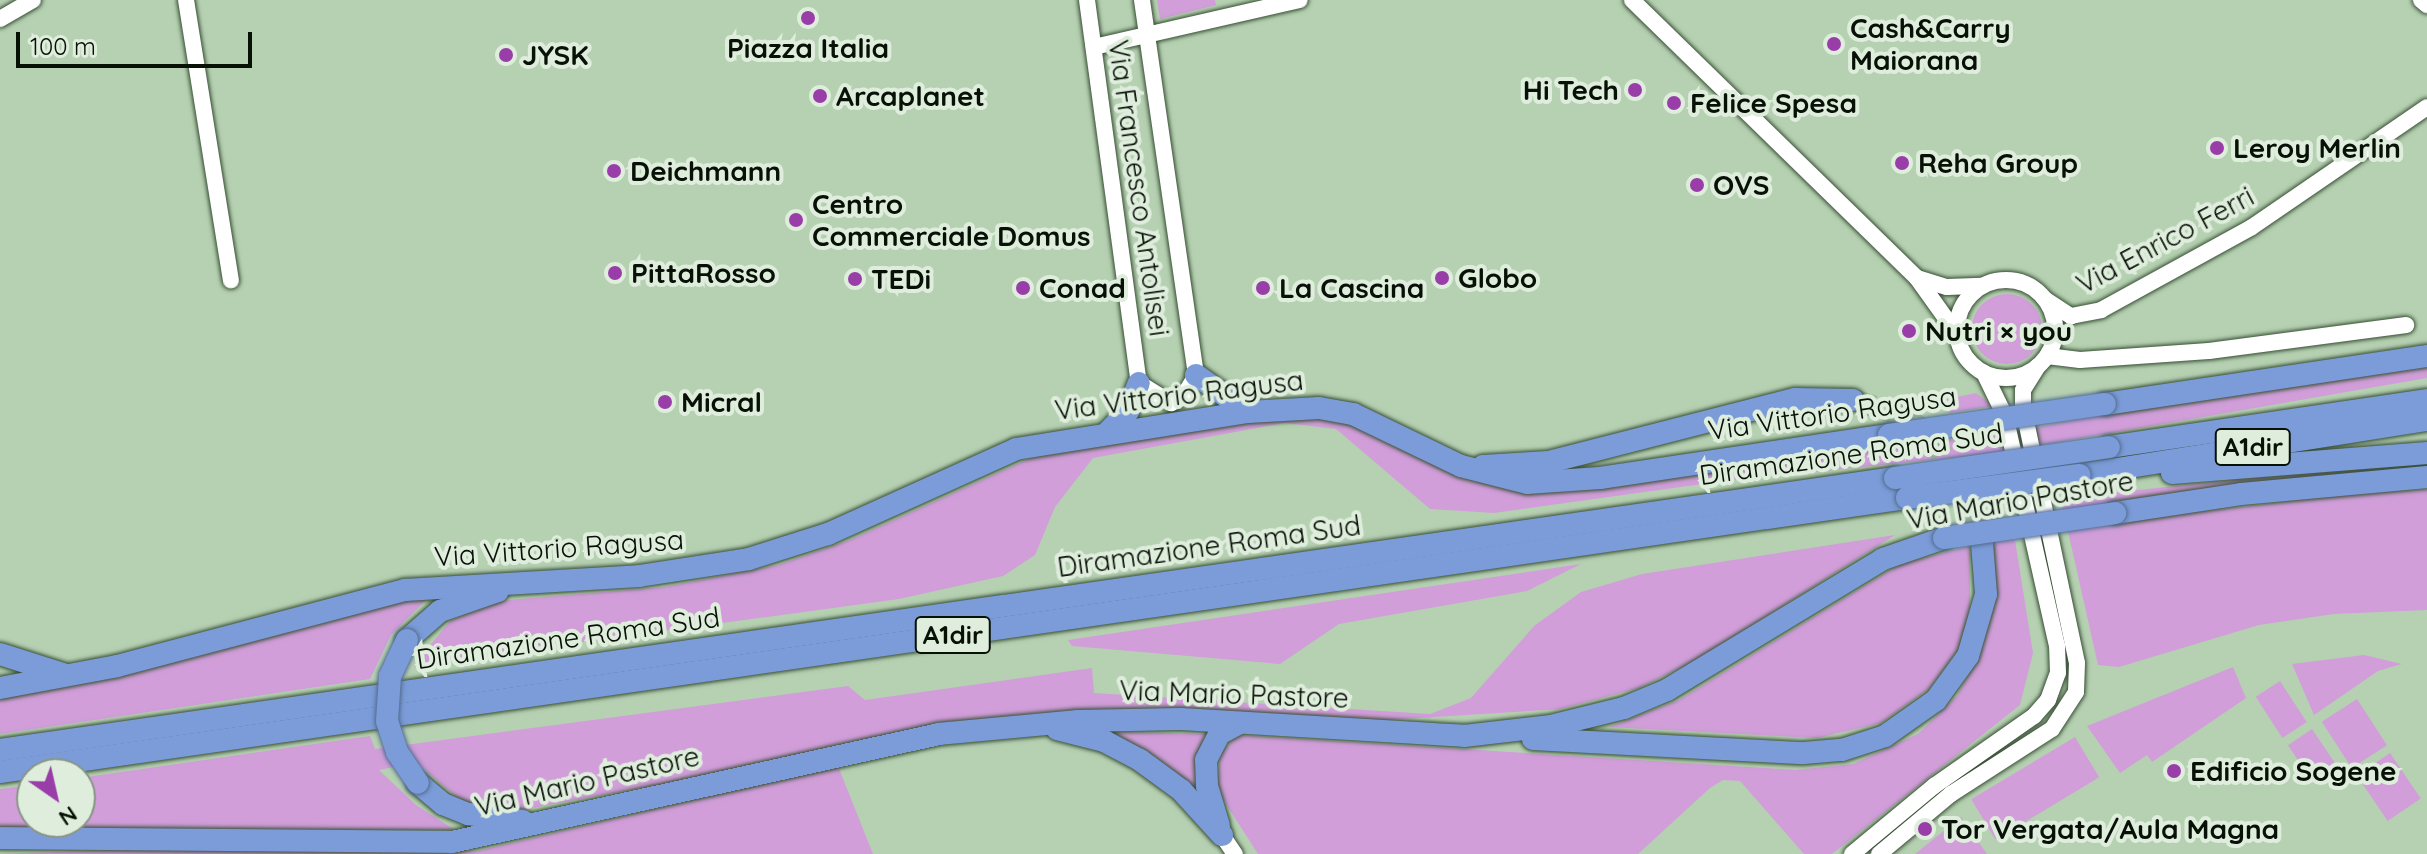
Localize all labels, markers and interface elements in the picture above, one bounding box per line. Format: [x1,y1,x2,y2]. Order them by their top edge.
marker: Piazza Italia [799,9,817,27]
place label: Cash&Carry Maiorana [1850,11,2011,77]
scale bar [20,16,256,66]
text: 100 m [30,31,96,61]
place label: Piazza Italia [727,31,889,65]
marker: Cash&Carry Maiorana [1825,35,1843,53]
place label: JYSK [522,38,588,72]
street label: Via Francesco Antolisei [1102,38,1176,338]
marker: JYSK [497,46,515,64]
place label: Hi Tech [1523,73,1619,107]
place label: Arcaplanet [836,79,985,113]
marker: Hi Tech [1626,81,1644,99]
place label: Felice Spesa [1690,86,1857,120]
marker: Arcaplanet [811,87,829,105]
marker: Felice Spesa [1665,94,1683,112]
place label: Leroy Merlin [2233,131,2401,165]
marker: Leroy Merlin [2208,139,2226,157]
place label: Reha Group [1918,146,2078,180]
place label: Deichmann [630,154,781,188]
marker: Reha Group [1893,154,1911,172]
marker: Deichmann [605,162,623,180]
place label: OVS [1713,168,1769,202]
marker: OVS [1688,176,1706,194]
street label: Via Enrico Ferri [2071,179,2259,301]
place label: Centro Commerciale Domus [812,187,1091,253]
marker: Centro Commerciale Domus [787,211,805,229]
place label: PittaRosso [631,256,776,290]
place label: Globo [1458,261,1537,295]
place label: TEDi [871,262,931,296]
marker: PittaRosso [606,264,624,282]
marker: Globo [1433,269,1451,287]
marker: TEDi [846,270,864,288]
place label: Conad [1039,271,1126,305]
place label: La Cascina [1279,271,1424,305]
marker: Conad [1014,279,1032,297]
marker: La Cascina [1254,279,1272,297]
place label: Nutri × you [1925,314,2072,348]
marker: Nutri × you [1900,322,1918,340]
street label: Via Vittorio Ragusa [1053,363,1305,427]
street label: Via Vittorio Ragusa [1706,379,1958,447]
place label: Micral [681,385,762,419]
marker: Micral [656,393,674,411]
street label: Diramazione Roma Sud [1697,416,2005,492]
road number: A1dir [2213,425,2293,469]
street label: Via Mario Pastore [1904,464,2136,536]
street label: Diramazione Roma Sud [1055,508,1363,584]
street label: Via Vittorio Ragusa [433,523,685,573]
street label: Diramazione Roma Sud [414,600,722,676]
road number: A1dir [913,613,993,657]
street label: Via Mario Pastore [1119,673,1349,715]
street label: Via Mario Pastore [471,739,703,823]
place label: Edificio Sogene [2190,754,2397,788]
north arrow [16,758,96,838]
marker: Edificio Sogene [2165,762,2183,780]
text: N [54,800,83,832]
place label: Tor Vergata/Aula Magna [1941,812,2279,846]
marker: Tor Vergata/Aula Magna [1916,820,1934,838]

